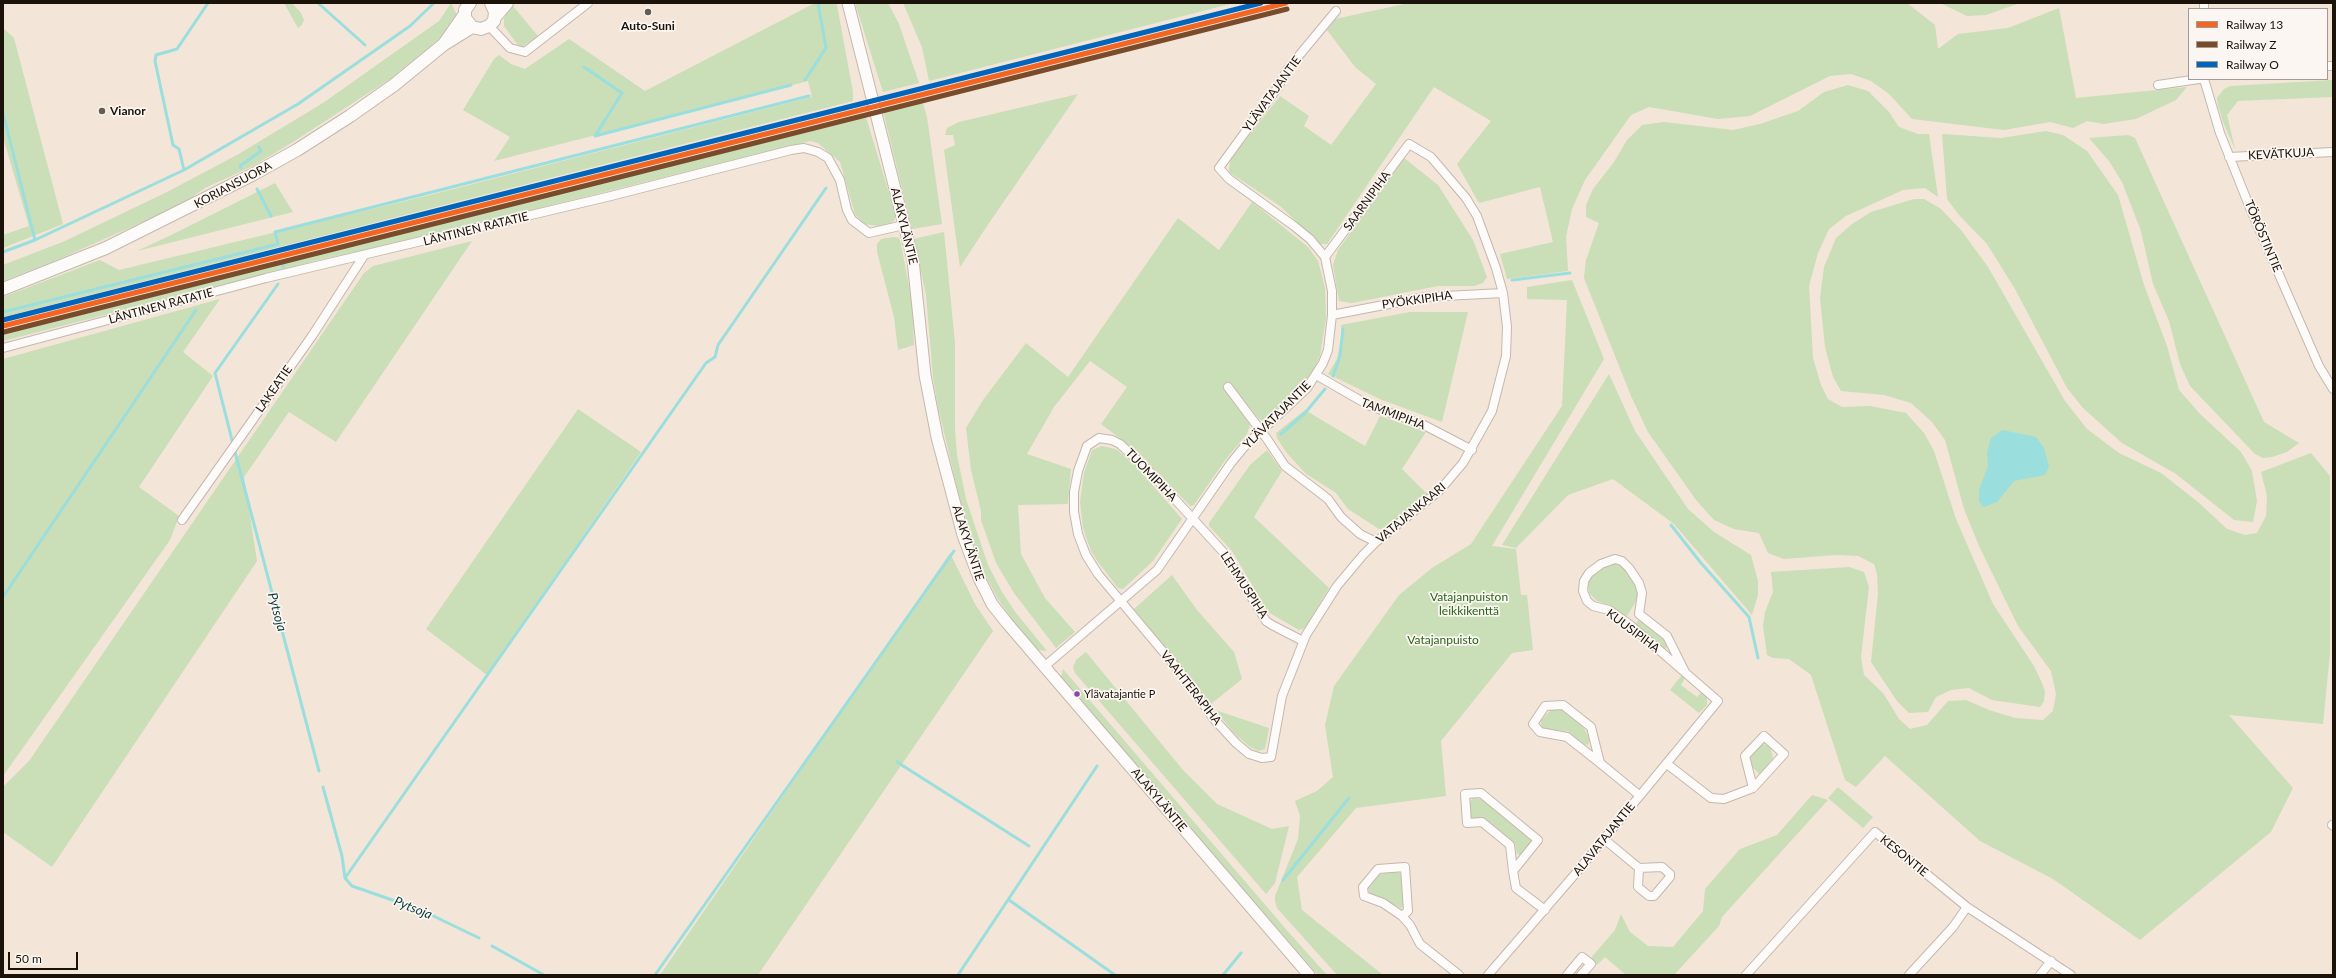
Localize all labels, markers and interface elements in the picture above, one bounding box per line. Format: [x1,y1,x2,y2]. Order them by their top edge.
marker: Auto-Suni [643,7,653,17]
legend [2188,8,2328,80]
text: Railway 13 [2226,17,2283,32]
place label: Auto-Suni [621,19,675,33]
text: Railway Z [2226,37,2276,52]
street label: YLÄVATAJANTIE [1240,53,1304,135]
text: Railway O [2226,57,2279,72]
place label: Vianor [110,104,146,118]
marker: Vianor [97,106,107,116]
street label: KEVÄTKUJA [2248,145,2314,163]
street label: KORIANSUORA [192,159,274,211]
street label: SAARNIPIHA [1340,168,1394,234]
street label: ALAKYLÄNTIE [887,186,921,266]
street label: TÖRÖSTINTIE [2241,198,2285,274]
street label: LÄNTINEN RATATIE [422,209,530,249]
street label: LÄNTINEN RATATIE [107,285,215,327]
street label: PYÖKKIPIHA [1381,288,1453,312]
street label: LAKEATIE [253,363,295,415]
street label: YLÄVATAJANTIE [1240,378,1314,452]
street label: TAMMIPIHA [1359,395,1427,433]
street label: TUOMIPIHA [1122,446,1180,504]
street label: VATAJANKAARI [1373,480,1449,546]
street label: ALAKYLÄNTIE [949,503,987,583]
street label: LEHMUSPIHA [1217,549,1271,621]
park label: Vatajanpuiston leikkikenttä [1430,590,1508,618]
water label: Pytsoja [264,591,290,633]
street label: KUUSIPIHA [1603,606,1663,656]
park label: Vatajanpuisto [1407,633,1479,647]
street label: VAAHTERAPIHA [1157,648,1225,728]
place label: Ylävatajantie P [1084,687,1155,701]
marker: Ylävatajantie P [1072,689,1082,699]
street label: ALAKYLÄNTIE [1128,765,1190,835]
street label: ALAVATAJANTIE [1570,799,1638,879]
street label: KESONTIE [1877,832,1931,880]
water label: Pytsoja [392,893,434,923]
scale bar [10,944,80,970]
text: 50 m [15,951,42,966]

